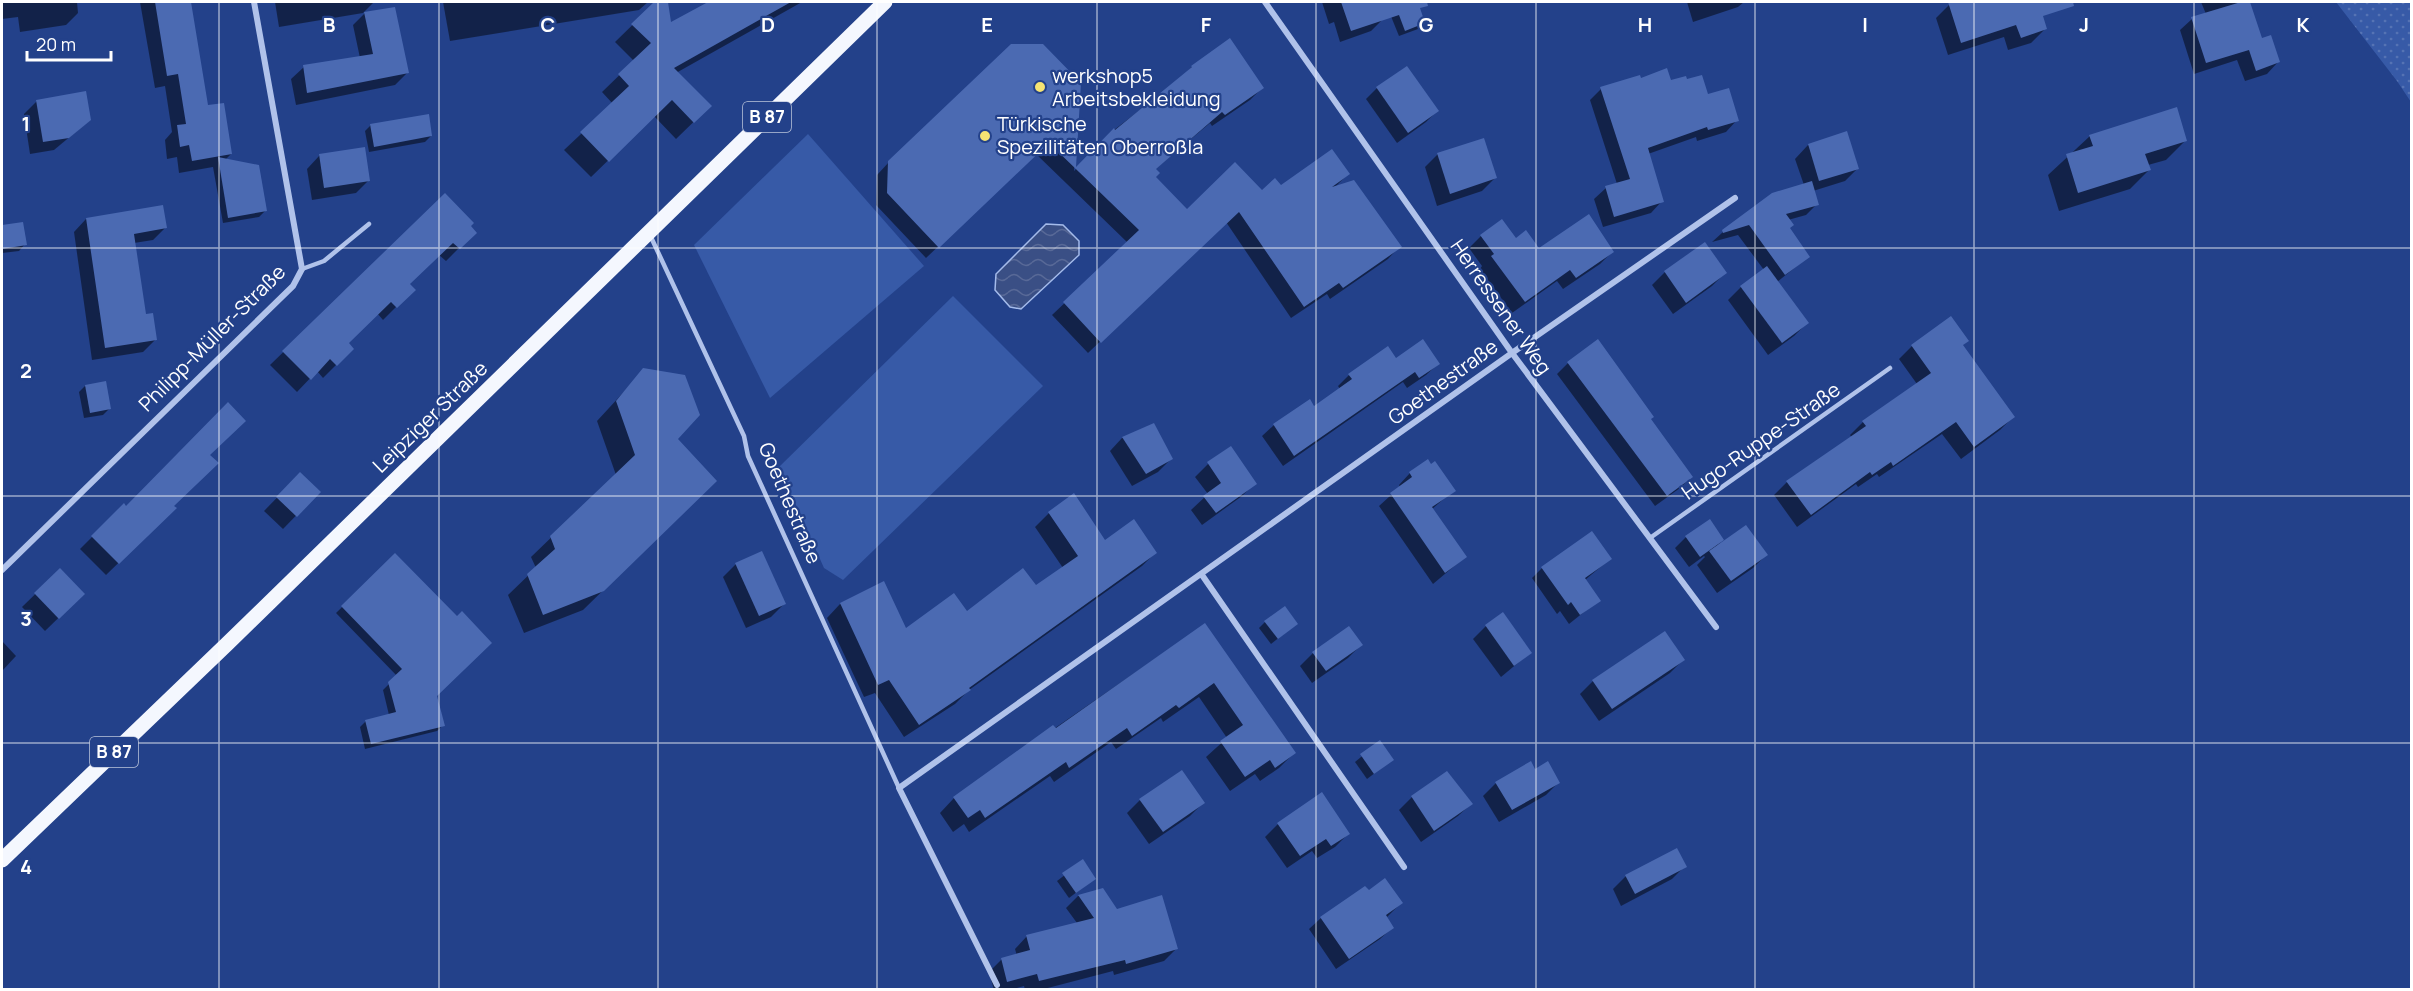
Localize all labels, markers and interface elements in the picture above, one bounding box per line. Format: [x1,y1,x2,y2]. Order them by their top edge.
text: B [323,11,336,38]
text: C [541,11,555,38]
text: D [761,11,775,38]
text: E [981,11,993,38]
text: F [1201,11,1212,38]
text: G [1419,11,1434,38]
text: H [1638,11,1652,38]
text: I [1862,11,1868,38]
text: J [2079,11,2089,38]
text: K [2297,11,2310,38]
scale bar [27,24,111,62]
text: 20 m [36,32,76,56]
place label: werkshop5 Arbeitsbekleidung [1052,62,1221,112]
marker: werkshop5 Arbeitsbekleidung [1033,80,1047,94]
road number: B 87 [743,102,791,132]
text: 1 [22,110,30,137]
place label: Türkische Spezilitäten Oberroßla [997,110,1203,160]
marker: Türkische Spezilitäten Oberroßla [978,129,992,143]
street label: Herressener Weg [1445,234,1558,380]
street label: Philipp-Müller-Straße [132,258,291,417]
street label: Goethestraße [1382,333,1503,431]
street label: Leipziger Straße [366,355,493,478]
text: 2 [20,357,32,384]
street label: Hugo-Ruppe-Straße [1676,376,1845,506]
street label: Goethestraße [753,438,828,568]
text: 3 [20,605,32,632]
road number: B 87 [90,737,138,767]
text: 4 [20,853,32,880]

